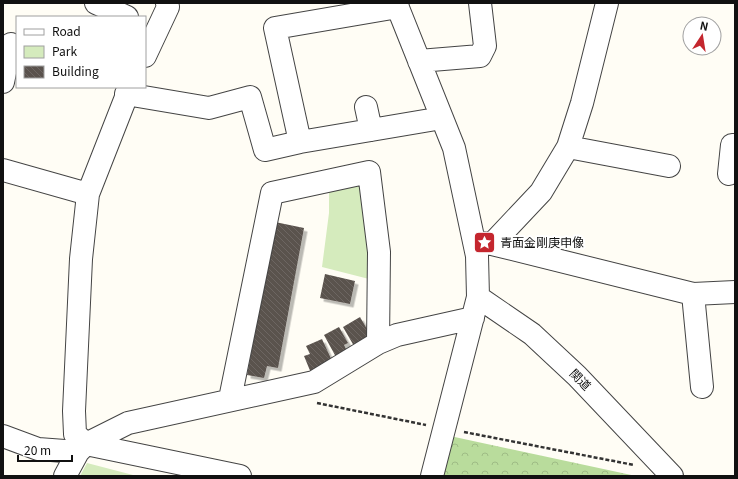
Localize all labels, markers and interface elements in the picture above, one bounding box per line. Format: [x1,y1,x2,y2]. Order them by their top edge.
legend [16,16,146,88]
north arrow [682,16,722,56]
text: N [699,17,710,34]
text: Road [52,22,81,39]
text: Park [52,42,77,59]
text: Building [52,62,99,79]
place icon: 青面金剛庚申像 [471,230,497,256]
place label: 青面金剛庚申像 [500,233,584,250]
street label: 関道 [567,364,596,393]
scale bar [18,437,72,463]
text: 20 m [24,441,51,458]

